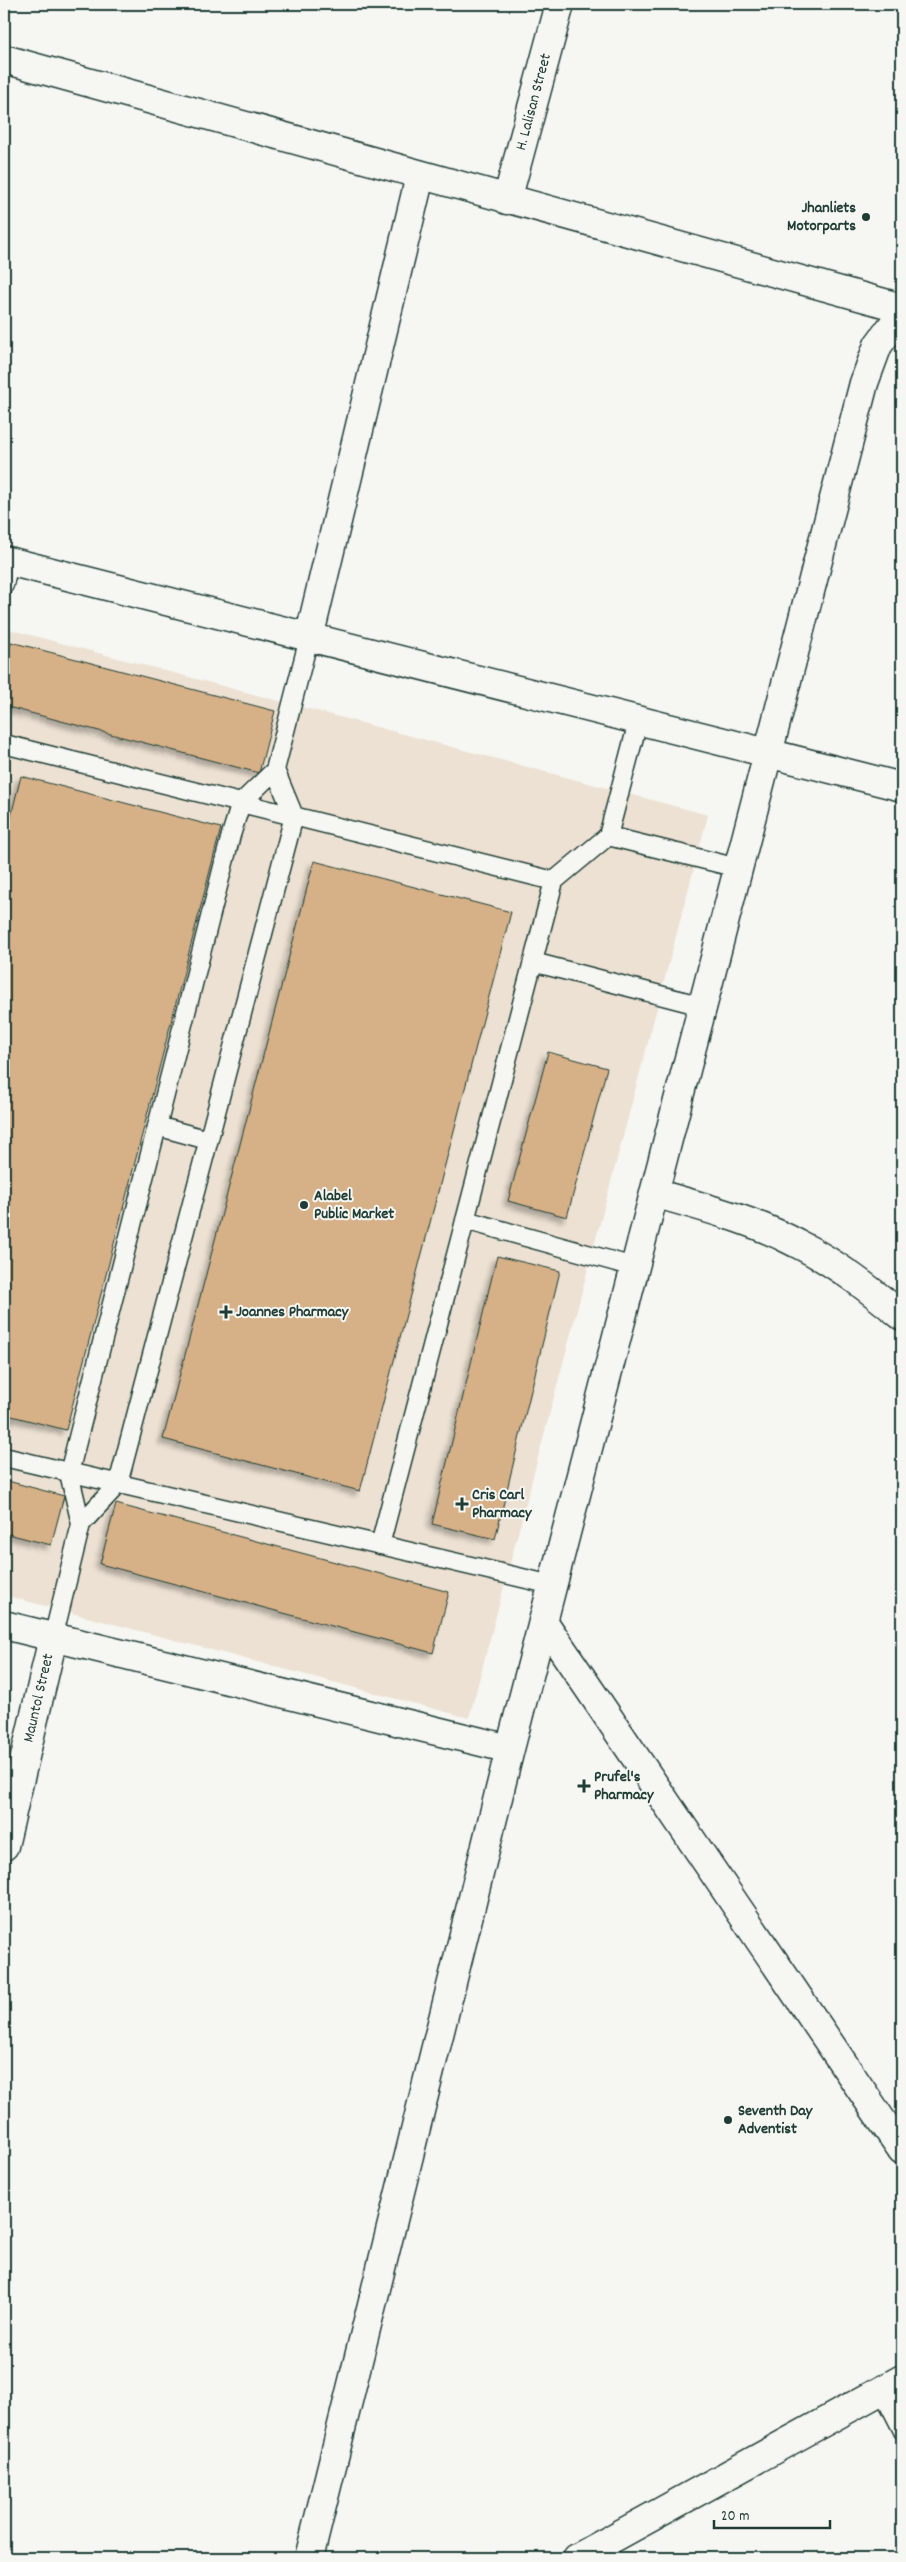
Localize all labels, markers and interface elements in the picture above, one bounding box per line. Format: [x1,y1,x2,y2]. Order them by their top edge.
street label: H. Lalisan Street [510,51,558,153]
place label: Jhanliets Motorparts [787,197,856,238]
marker: Jhanliets Motorparts [860,211,872,223]
place label: Alabel Public Market [314,1185,394,1226]
marker: Alabel Public Market [298,1199,310,1211]
place label: Joannes Pharmacy [236,1301,350,1324]
marker: Joannes Pharmacy [220,1306,232,1318]
place label: Cris Carl Pharmacy [472,1484,533,1525]
marker: Cris Carl Pharmacy [456,1498,468,1510]
street label: Mauntol Street [18,1651,60,1745]
place label: Prufel's Pharmacy [594,1766,655,1807]
marker: Prufel's Pharmacy [578,1780,590,1792]
place label: Seventh Day Adventist [738,2100,814,2141]
marker: Seventh Day Adventist [722,2114,734,2126]
scale bar [714,2497,830,2529]
text: 20 m [721,2506,749,2528]

